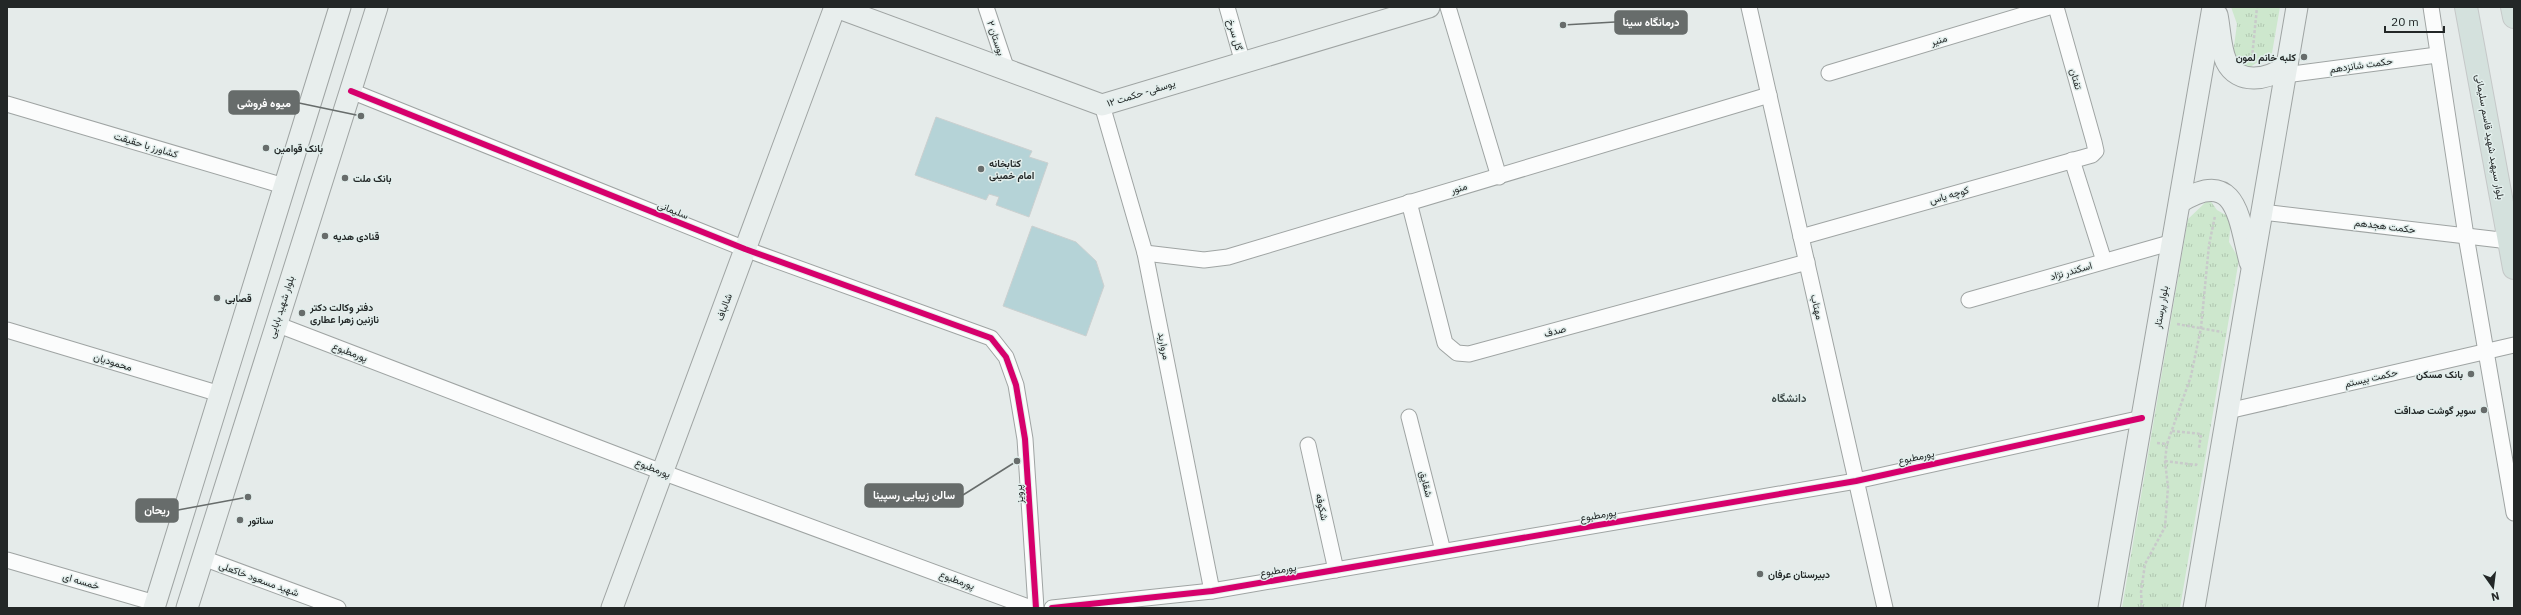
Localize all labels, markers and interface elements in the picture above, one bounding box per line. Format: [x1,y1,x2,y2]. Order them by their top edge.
scale bar [2385,8,2444,34]
callout: درمانگاه سینا [1615,11,1687,34]
text: 20 m [2391,14,2419,29]
text: درمانگاه سینا [1623,15,1680,29]
street label: گل سرخ [1224,18,1246,53]
street label: بوستان ۲ [984,19,1008,57]
street label: منیر [1928,31,1949,49]
place label: کلبه خانم لمون [2236,51,2296,64]
marker: کلبه خانم لمون [2299,52,2309,62]
street label: حکمت شانزدهم [2329,54,2394,76]
street label: تفتان [2067,67,2085,91]
street label: بلوار سپهبد شهید قاسم سلیمانی [2472,73,2507,201]
street label: یوسفی- حکمت ۱۲ [1105,76,1177,110]
callout: میوه فروشی [229,91,299,114]
text: میوه فروشی [237,96,291,110]
street label: کشاورز با حقیقت [112,129,180,161]
place label: بانک قوامین [274,142,323,155]
marker: بانک قوامین [261,143,271,153]
place label: کتابخانه امام خمینی [989,157,1034,182]
marker: کتابخانه امام خمینی [976,164,986,174]
place label: بانک ملت [353,172,392,185]
marker: بانک ملت [340,173,350,183]
street label: منور [1448,179,1469,197]
street label: کوچه یاس [1928,183,1971,208]
street label: سلیمانی [656,198,691,222]
street label: حکمت هجدهم [2354,216,2417,236]
place label: قنادی هدیه [333,230,380,243]
marker: قنادی هدیه [320,231,330,241]
street label: اسکندر نژاد [2048,259,2094,283]
street label: بلوار شهید بابایی [265,274,297,340]
street label: بلوار پرستار [2151,285,2172,330]
street label: شالباف [713,291,735,322]
place label: قصابی [225,292,252,305]
marker: قصابی [212,293,222,303]
street label: مهتاب [1808,293,1826,321]
place label: دفتر وکالت دکتر نازنین زهرا عطاری [309,301,379,326]
marker: دفتر وکالت دکتر نازنین زهرا عطاری [297,308,307,318]
street label: صدف [1543,322,1567,340]
street label: مروارید [1155,331,1173,361]
street label: پورمطبوع [330,339,370,366]
street label: محمودیان [92,350,134,374]
street label: حکمت بیستم [2343,366,2399,390]
place label: بانک مسکن [2416,368,2463,381]
marker: بانک مسکن [2466,369,2476,379]
district label: دانشگاه [1772,391,1807,405]
place label: سوپر گوشت صداقت [2394,404,2476,418]
marker: سوپر گوشت صداقت [2479,405,2489,415]
street label: پورمطبوع [1897,447,1936,468]
street label: پورمطبوع [633,455,673,482]
street label: شقایق [1417,470,1436,498]
callout: سالن زیبایی رسپینا [865,484,963,507]
street label: پرویز [1012,484,1027,505]
text: سالن زیبایی رسپینا [873,488,955,503]
street label: شکوفه [1313,492,1331,522]
callout: ریحان [136,499,178,522]
text: ریحان [144,503,170,517]
street label: پورمطبوع [1579,505,1618,526]
place label: سناتور [247,514,273,527]
marker: سناتور [235,515,245,525]
street label: شهید مسعود خاکعلی [217,558,301,600]
street label: پورمطبوع [1259,560,1298,581]
north arrow [2473,567,2513,607]
street label: پورمطبوع [937,568,977,593]
place label: دبیرستان عرفان [1768,568,1830,581]
marker: دبیرستان عرفان [1755,569,1765,579]
street label: خمسه ای [61,570,101,593]
text: N [2490,589,2501,604]

